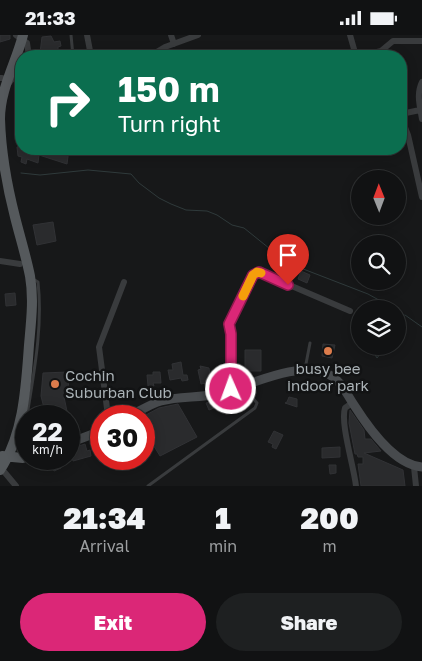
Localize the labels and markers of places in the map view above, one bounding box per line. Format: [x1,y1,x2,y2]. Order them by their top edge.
pin [267,234,309,285]
marker: busy bee indoor park [322,345,334,357]
place label: busy bee indoor park [287,359,370,394]
place label: Cochin Suburban Club [65,366,172,401]
marker: Cochin Suburban Club [49,378,61,390]

